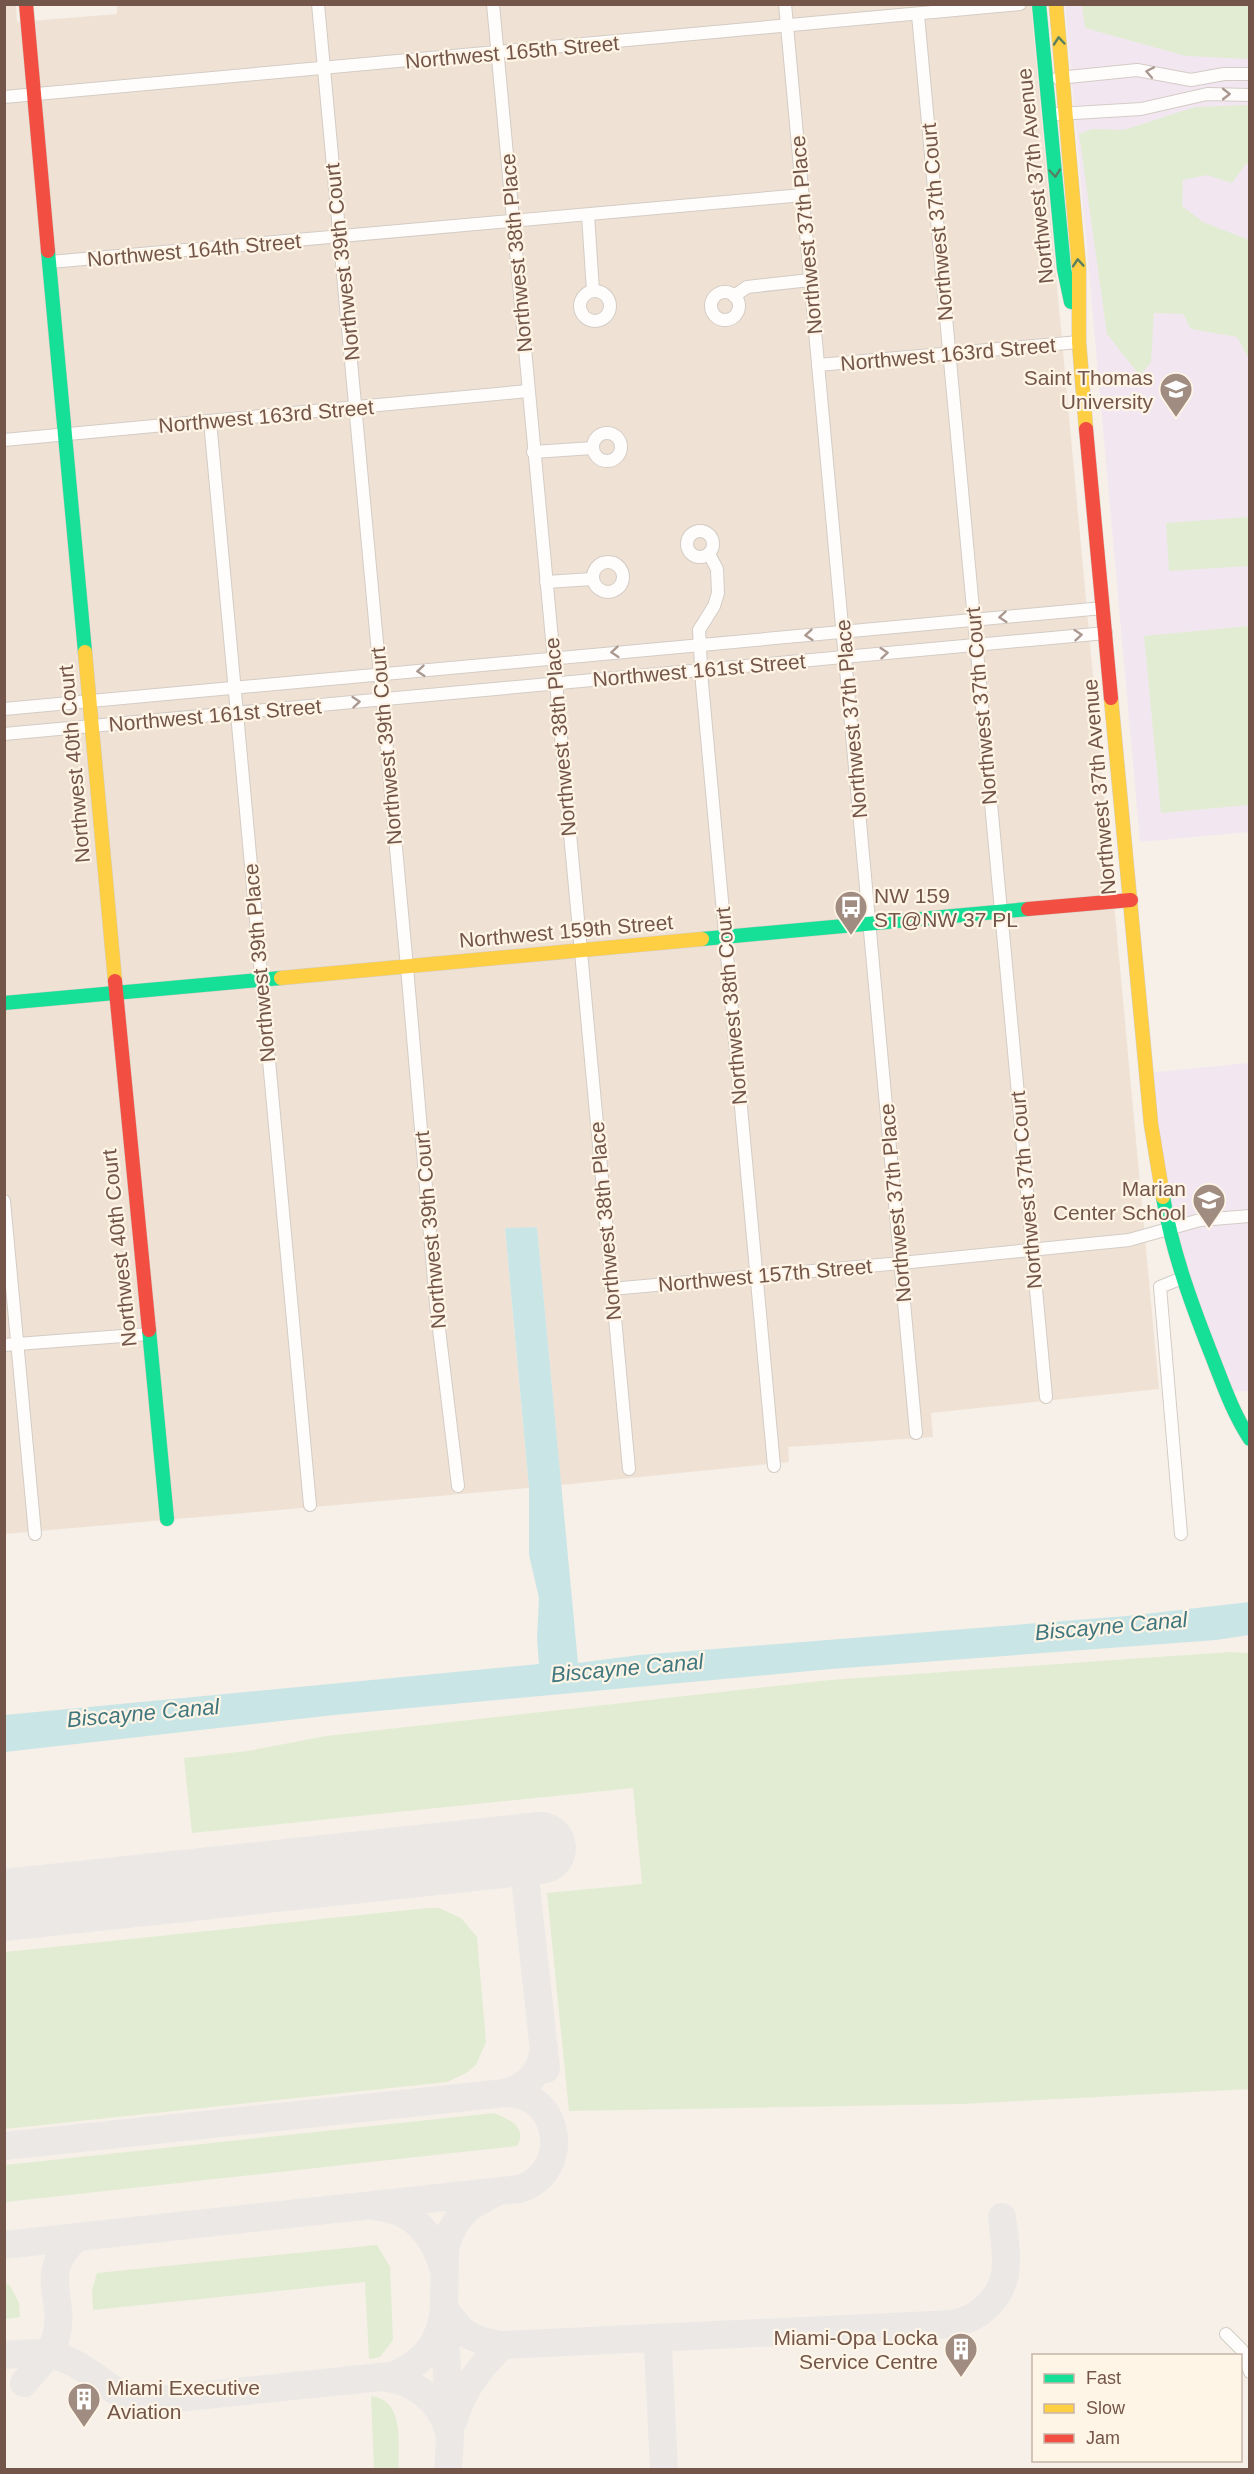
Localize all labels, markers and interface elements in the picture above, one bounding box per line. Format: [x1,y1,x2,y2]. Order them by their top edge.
street label: Northwest 165th Street [404,31,620,73]
one-way arrow [1053,37,1066,46]
one-way arrow [1145,66,1155,79]
street label: Northwest 37th Avenue [1012,67,1058,285]
one-way arrow [1222,88,1231,100]
street label: Northwest 37th Court [917,122,957,322]
street label: Northwest 37th Place [786,135,826,335]
street label: Northwest 38th Place [496,153,536,353]
street label: Northwest 39th Court [320,162,364,362]
one-way arrow [1048,168,1061,177]
street label: Northwest 164th Street [86,229,302,271]
one-way arrow [1072,258,1085,267]
street label: Northwest 163rd Street [839,333,1057,375]
place label: Saint Thomas University [1024,366,1153,413]
school or university icon: Saint Thomas University [1158,371,1194,418]
street label: Northwest 163rd Street [157,395,375,437]
street label: Northwest 37th Court [961,606,1001,806]
one-way arrow [999,610,1008,623]
street label: Northwest 37th Place [831,619,871,819]
one-way arrow [805,628,814,641]
one-way arrow [1074,629,1083,642]
street label: Northwest 38th Place [540,637,580,837]
one-way arrow [610,645,619,658]
street label: Northwest 39th Court [366,646,406,846]
one-way arrow [880,647,889,660]
street label: Northwest 161st Street [592,649,807,691]
street label: Northwest 40th Court [54,664,94,864]
one-way arrow [416,664,425,677]
street label: Northwest 37th Avenue [1078,678,1120,896]
street label: Northwest 161st Street [108,694,323,736]
one-way arrow [351,696,360,709]
street label: Northwest 39th Place [239,863,279,1063]
place label: NW 159 ST@NW 37 PL [874,884,1018,931]
bus stop icon: NW 159 ST@NW 37 PL [833,889,869,936]
street label: Northwest 38th Court [711,906,751,1106]
street label: Northwest 159th Street [458,910,674,952]
street label: Northwest 37th Court [1006,1090,1046,1290]
street label: Northwest 37th Place [875,1103,915,1303]
street label: Northwest 38th Place [585,1121,625,1321]
street label: Northwest 39th Court [410,1130,450,1330]
street label: Northwest 40th Court [97,1148,141,1348]
place label: Marian Center School [1053,1177,1186,1224]
school or university icon: Marian Center School [1191,1182,1227,1229]
street label: Northwest 157th Street [657,1254,873,1296]
water label: Biscayne Canal [1034,1607,1189,1645]
water label: Biscayne Canal [550,1649,705,1687]
water label: Biscayne Canal [66,1694,221,1732]
place label: Miami-Opa Locka Service Centre [773,2326,938,2373]
building icon: Miami-Opa Locka Service Centre [943,2331,979,2378]
legend [1032,2354,1242,2462]
text: Fast [1086,2368,1121,2388]
place label: Miami Executive Aviation [107,2376,260,2423]
building icon: Miami Executive Aviation [66,2381,102,2428]
text: Slow [1086,2398,1126,2418]
text: Jam [1086,2428,1120,2448]

